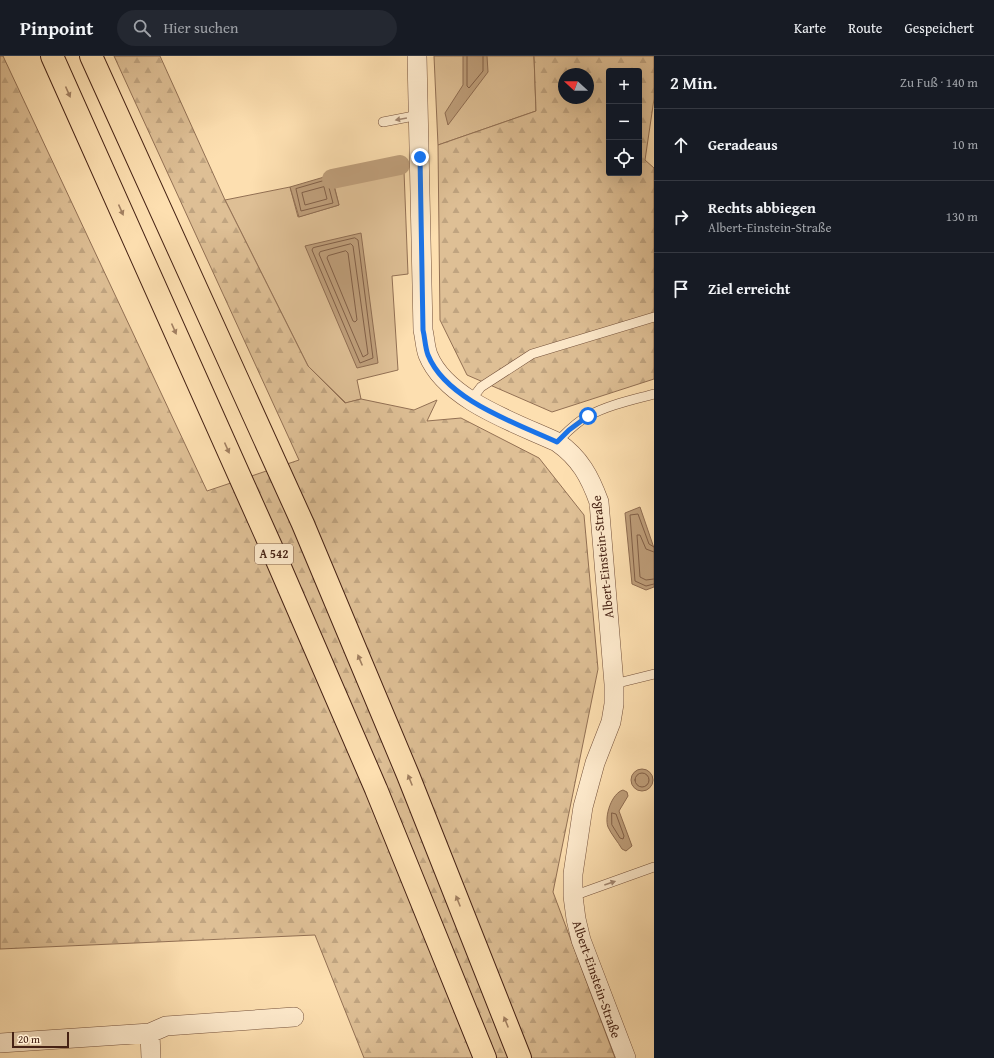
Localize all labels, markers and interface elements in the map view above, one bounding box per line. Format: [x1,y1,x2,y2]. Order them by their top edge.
search box [117,10,397,46]
text: Pinpoint [20,14,93,42]
icon: search [131,17,153,39]
text: Hier suchen [163,17,238,38]
text: Karte [794,18,826,38]
text: Route [848,18,882,38]
text: Gespeichert [904,18,974,38]
north arrow [558,68,594,104]
map controls [606,68,642,176]
button: + [606,68,642,104]
text: 2 Min. [670,70,717,95]
text: Zu Fuß · 140 m [900,73,978,92]
one-way arrow [65,86,71,98]
button: − [606,104,642,140]
one-way arrow [395,116,407,122]
icon: ahead [670,134,692,156]
text: Geradeaus [708,134,778,155]
text: 10 m [952,135,978,154]
button: locate [606,140,642,176]
route end [411,148,429,166]
text: Rechts abbiegen [708,197,816,218]
one-way arrow [118,205,124,217]
icon: right [670,206,692,228]
text: 130 m [946,207,978,226]
text: Albert-Einstein-Straße [708,218,832,237]
icon: arrive [670,278,692,300]
text: Ziel erreicht [708,278,790,299]
one-way arrow [171,323,177,335]
route start [579,407,597,425]
one-way arrow [224,442,230,453]
street label: Albert-Einstein-Straße [587,494,618,619]
road number: A 542 [255,544,293,564]
one-way arrow [357,655,363,666]
one-way arrow [407,773,413,785]
one-way arrow [604,880,616,886]
one-way arrow [455,894,461,906]
street label: Albert-Einstein-Straße [567,918,626,1041]
one-way arrow [503,1015,509,1027]
scale bar [12,1030,69,1049]
text: 20 m [18,1031,40,1047]

